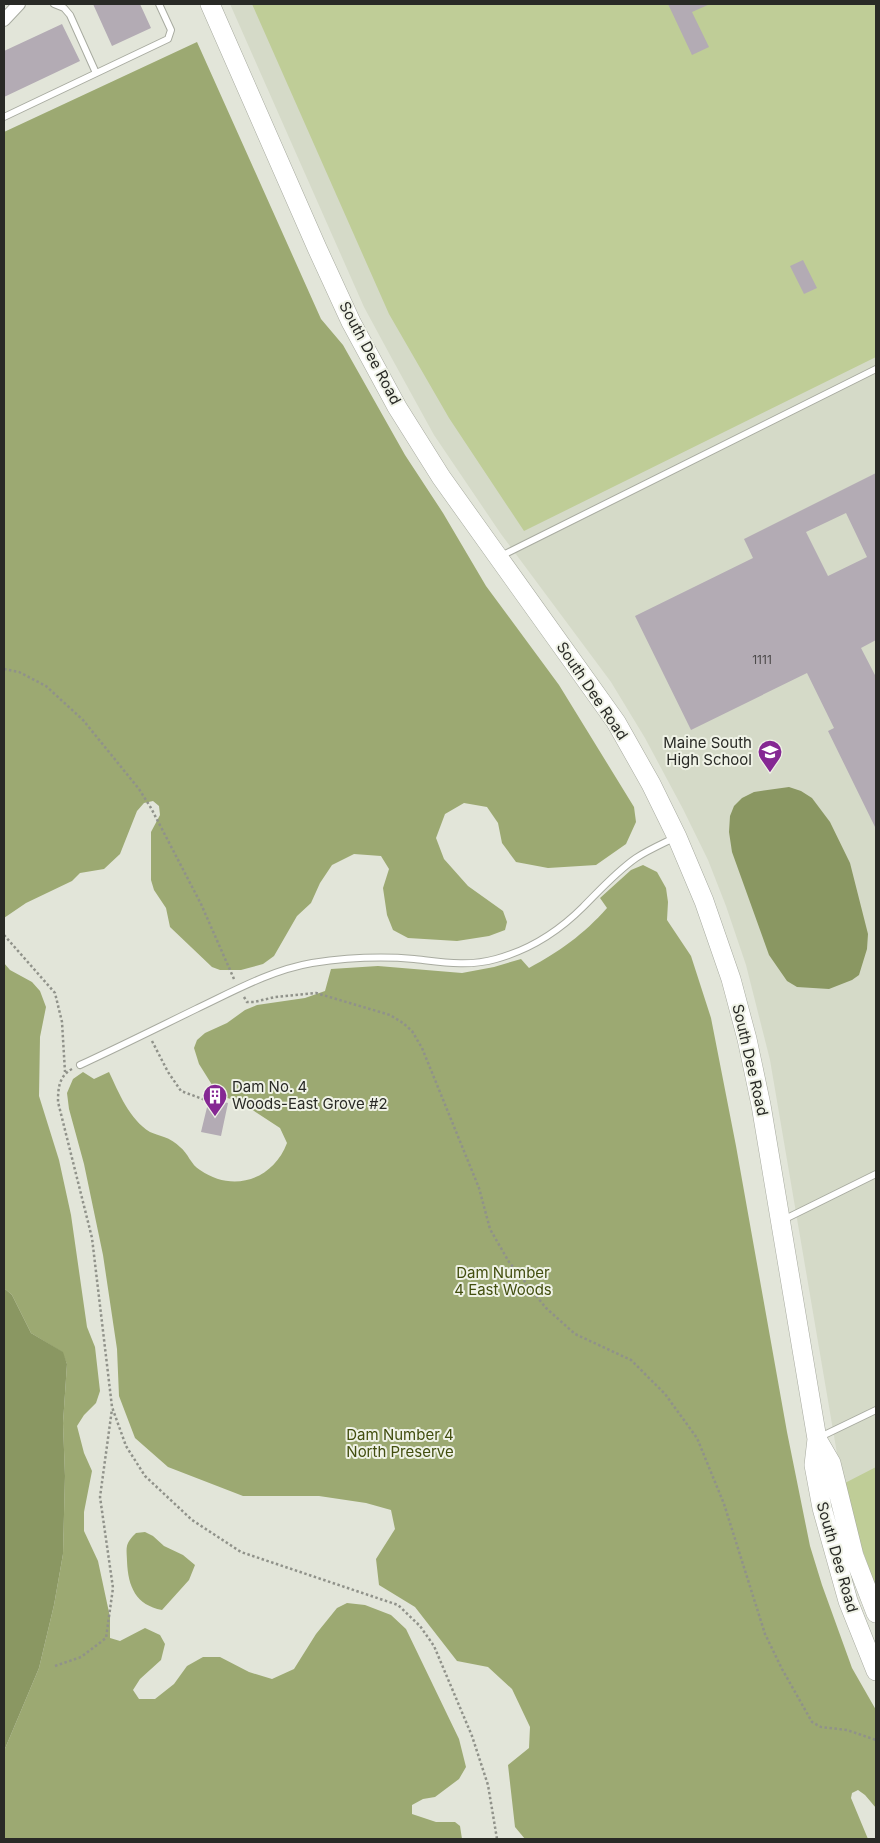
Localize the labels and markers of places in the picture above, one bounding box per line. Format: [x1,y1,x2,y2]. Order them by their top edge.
place label: Maine South High School [663,733,752,769]
school or university icon: Maine South High School [757,739,783,773]
place label: Dam No. 4 Woods-East Grove #2 [232,1077,388,1113]
building icon: Dam No. 4 Woods-East Grove #2 [202,1083,228,1117]

